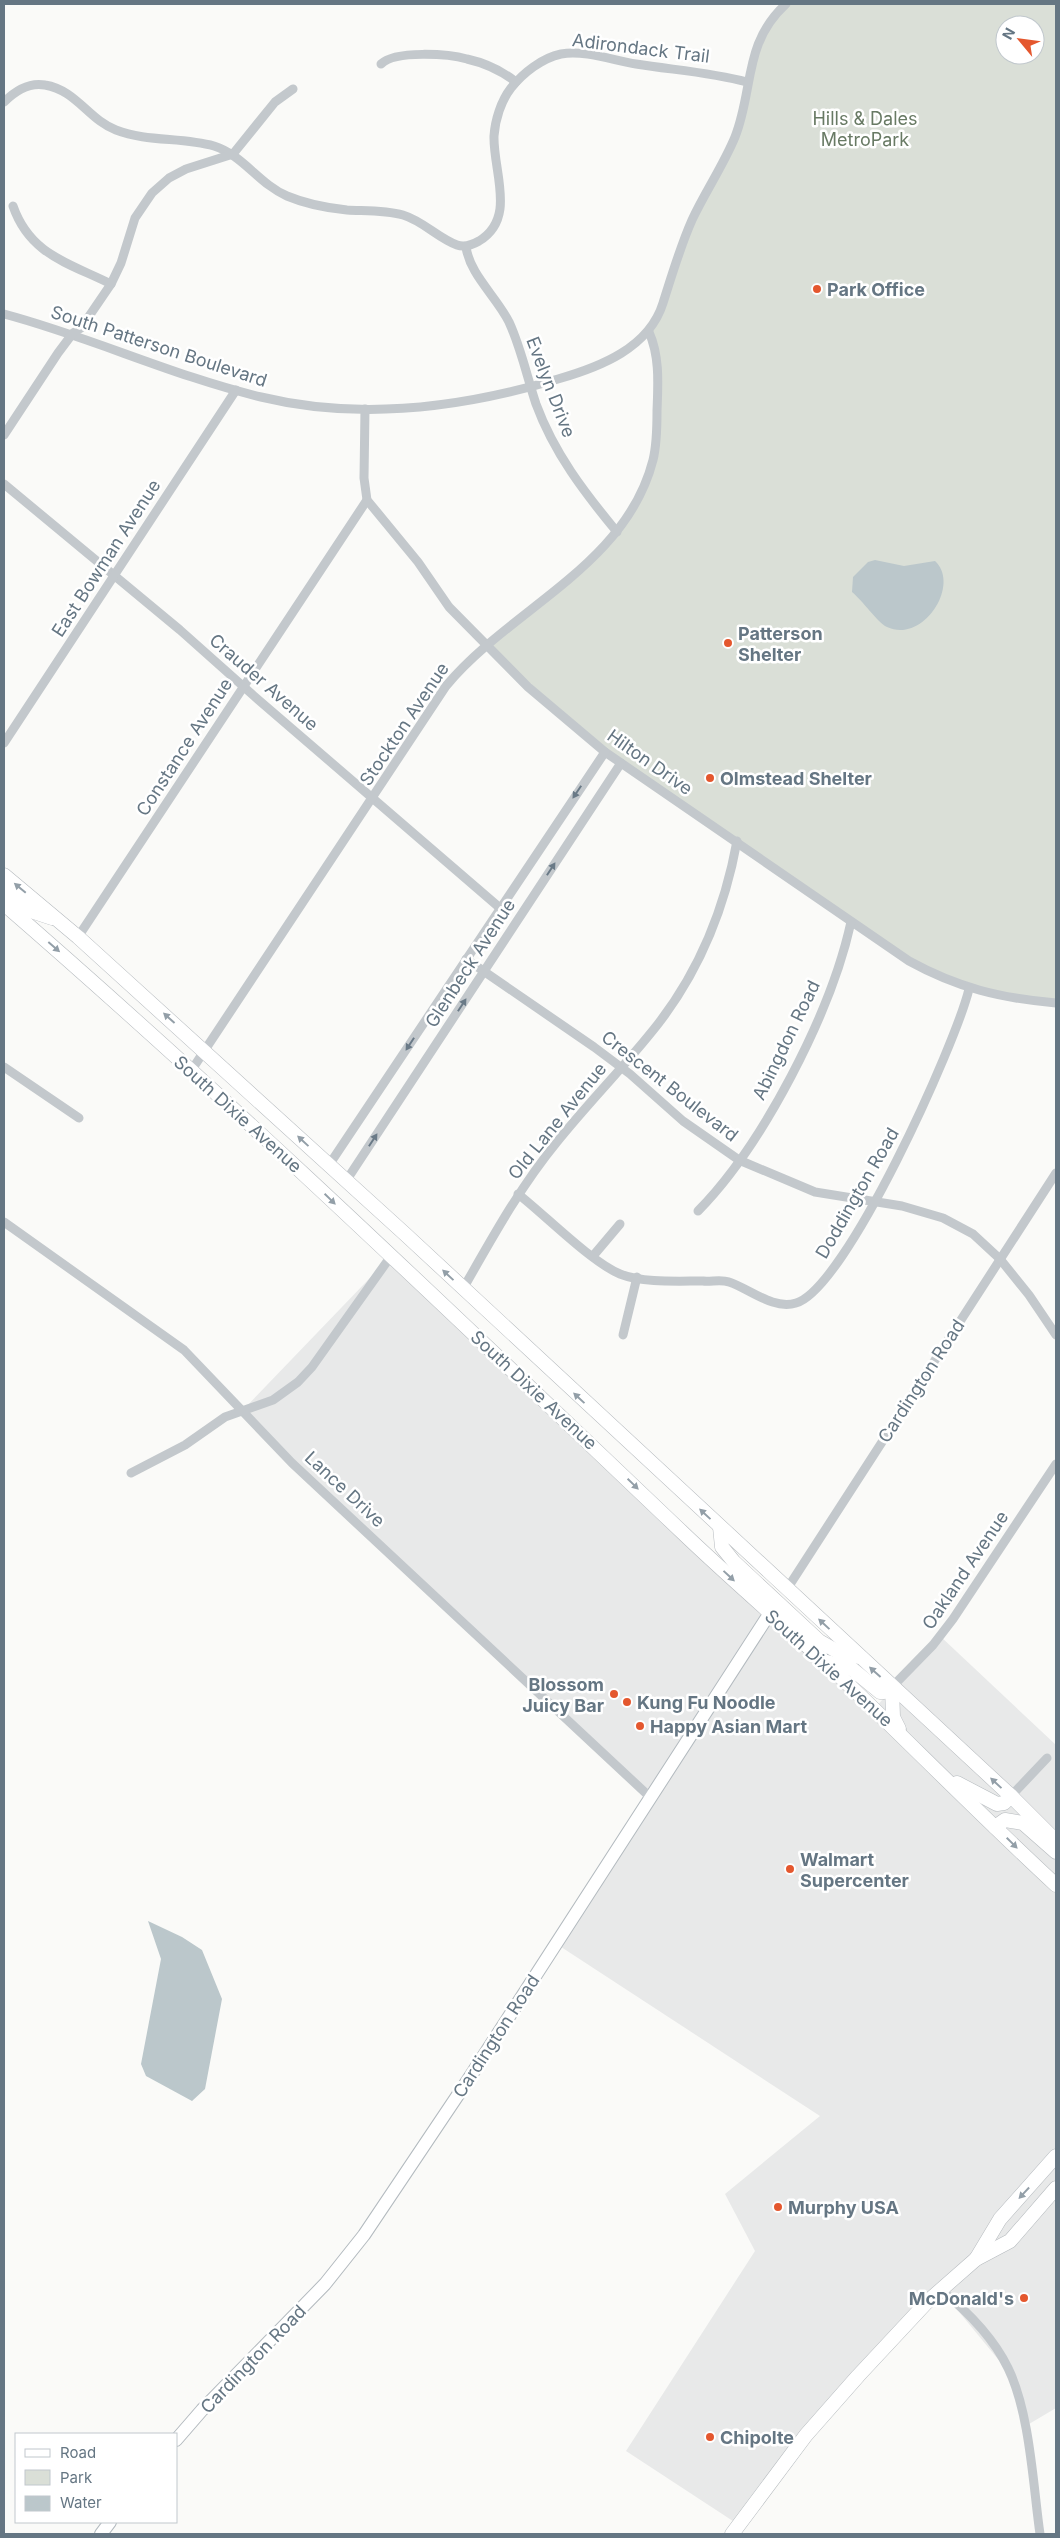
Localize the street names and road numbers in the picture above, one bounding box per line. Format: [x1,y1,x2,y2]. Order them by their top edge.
street label: Adirondack Trail [571,29,711,67]
street label: South Patterson Boulevard [48,301,270,391]
street label: Evelyn Drive [522,334,580,440]
street label: East Bowman Avenue [47,475,165,641]
street label: Crauder Avenue [205,629,323,735]
street label: Stockton Avenue [355,659,453,789]
street label: Constance Avenue [132,674,236,820]
street label: Hilton Drive [603,725,697,799]
street label: Glenbeck Avenue [421,895,519,1031]
street label: Abingdon Road [748,977,824,1103]
street label: Crescent Boulevard [598,1026,742,1146]
street label: South Dixie Avenue [170,1051,306,1177]
street label: Old Lane Avenue [504,1058,610,1184]
street label: Doddington Road [811,1124,903,1262]
street label: Cardington Road [873,1316,969,1446]
street label: South Dixie Avenue [467,1326,601,1454]
street label: Lance Drive [301,1447,389,1531]
street label: Oakland Avenue [918,1507,1012,1633]
street label: South Dixie Avenue [761,1605,897,1731]
street label: Cardington Road [448,1971,544,2101]
street label: Cardington Road [196,2300,310,2418]

